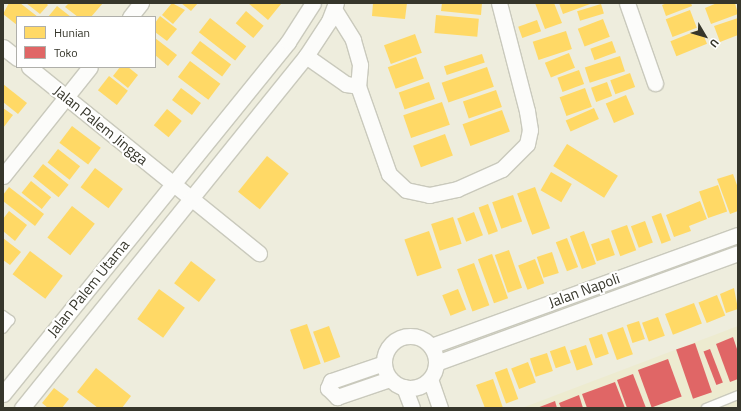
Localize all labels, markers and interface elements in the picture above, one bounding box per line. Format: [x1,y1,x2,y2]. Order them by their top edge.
legend [16,16,156,68]
north arrow [685,16,725,56]
text: Hunian [54,23,90,42]
text: U [706,36,723,51]
text: Toko [54,43,77,62]
street label: Jalan Palem Jingga [50,82,152,168]
street label: Jalan Palem Utama [43,236,133,340]
street label: Jalan Napoli [546,269,622,311]

